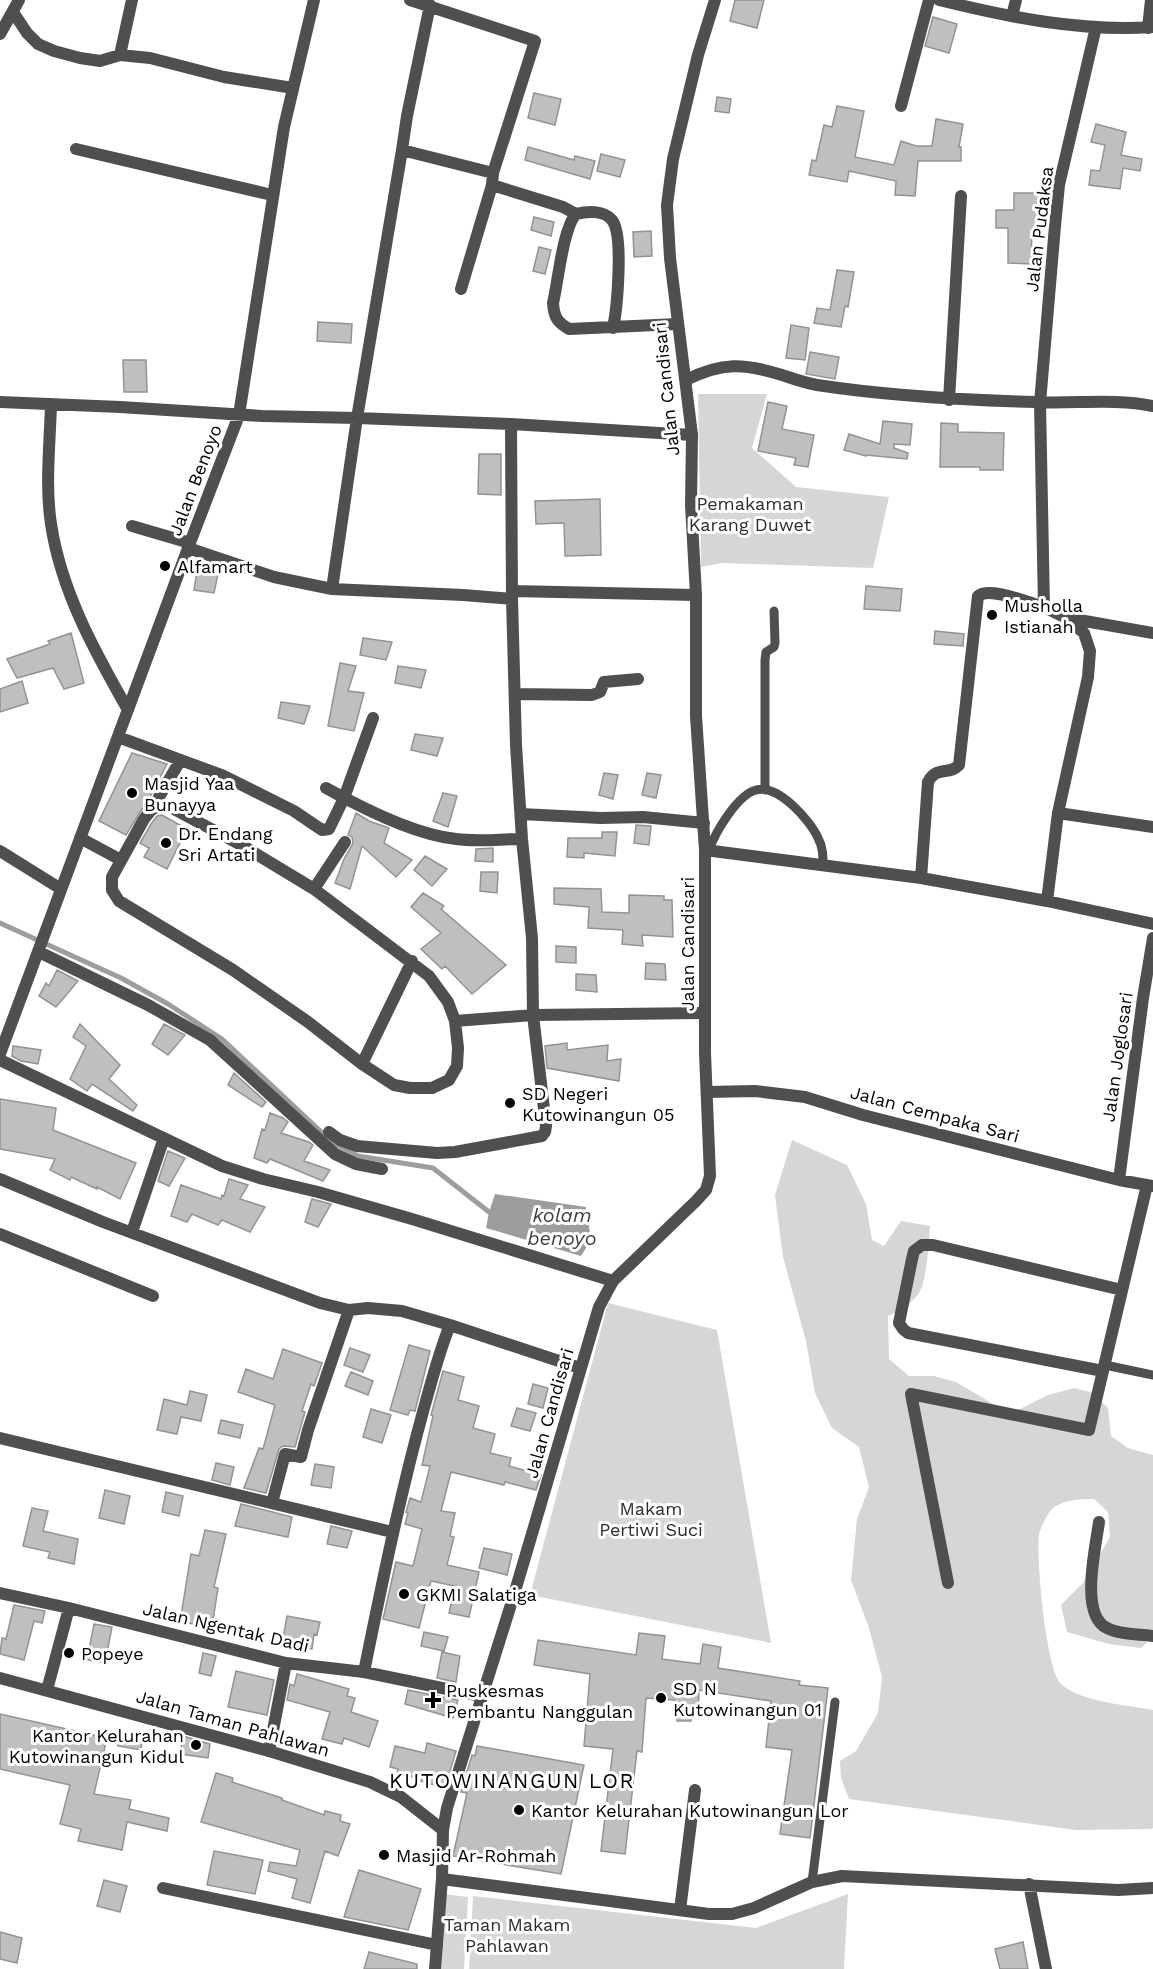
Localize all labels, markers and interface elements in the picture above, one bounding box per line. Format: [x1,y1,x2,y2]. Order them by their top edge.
street label: Jalan Pudaksa [1021,165,1057,293]
street label: Jalan Candisari [649,321,683,457]
street label: Jalan Benoyo [164,422,226,538]
park label: Pemakaman Karang Duwet [689,493,812,535]
place label: Alfamart [177,556,253,577]
marker: Alfamart [158,559,172,573]
place label: Musholla Istianah [1004,595,1083,637]
marker: Musholla Istianah [985,608,999,622]
place label: Masjid Yaa Bunayya [144,773,234,815]
marker: Masjid Yaa Bunayya [125,786,139,800]
place label: Dr. Endang Sri Artati [178,823,273,865]
marker: Dr. Endang Sri Artati [159,836,173,850]
street label: Jalan Candisari [677,877,698,1011]
street label: Jalan Joglosari [1097,991,1137,1123]
street label: Jalan Cempaka Sari [848,1081,1022,1147]
place label: SD Negeri Kutowinangun 05 [522,1083,674,1125]
marker: SD Negeri Kutowinangun 05 [503,1096,517,1110]
water label: kolam benoyo [527,1203,597,1250]
street label: Jalan Candisari [520,1345,578,1481]
park label: Makam Pertiwi Suci [599,1498,703,1540]
place label: GKMI Salatiga [416,1584,537,1605]
marker: GKMI Salatiga [397,1587,411,1601]
street label: Jalan Ngentak Dadi [141,1598,311,1656]
place label: Popeye [81,1643,144,1664]
marker: Popeye [62,1646,76,1660]
place label: SD N Kutowinangun 01 [673,1678,822,1720]
place label: Puskesmas Pembantu Nanggulan [446,1680,633,1722]
street label: Jalan Taman Pahlawan [134,1685,332,1761]
marker: Puskesmas Pembantu Nanggulan [424,1691,442,1709]
marker: SD N Kutowinangun 01 [654,1691,668,1705]
place label: Kantor Kelurahan Kutowinangun Kidul [9,1725,184,1767]
marker: Kantor Kelurahan Kutowinangun Kidul [189,1738,203,1752]
district label: KUTOWINANGUN LOR [389,1768,635,1793]
place label: Kantor Kelurahan Kutowinangun Lor [531,1800,849,1821]
marker: Kantor Kelurahan Kutowinangun Lor [512,1803,526,1817]
place label: Masjid Ar-Rohmah [396,1845,556,1866]
marker: Masjid Ar-Rohmah [377,1848,391,1862]
park label: Taman Makam Pahlawan [444,1914,570,1956]

